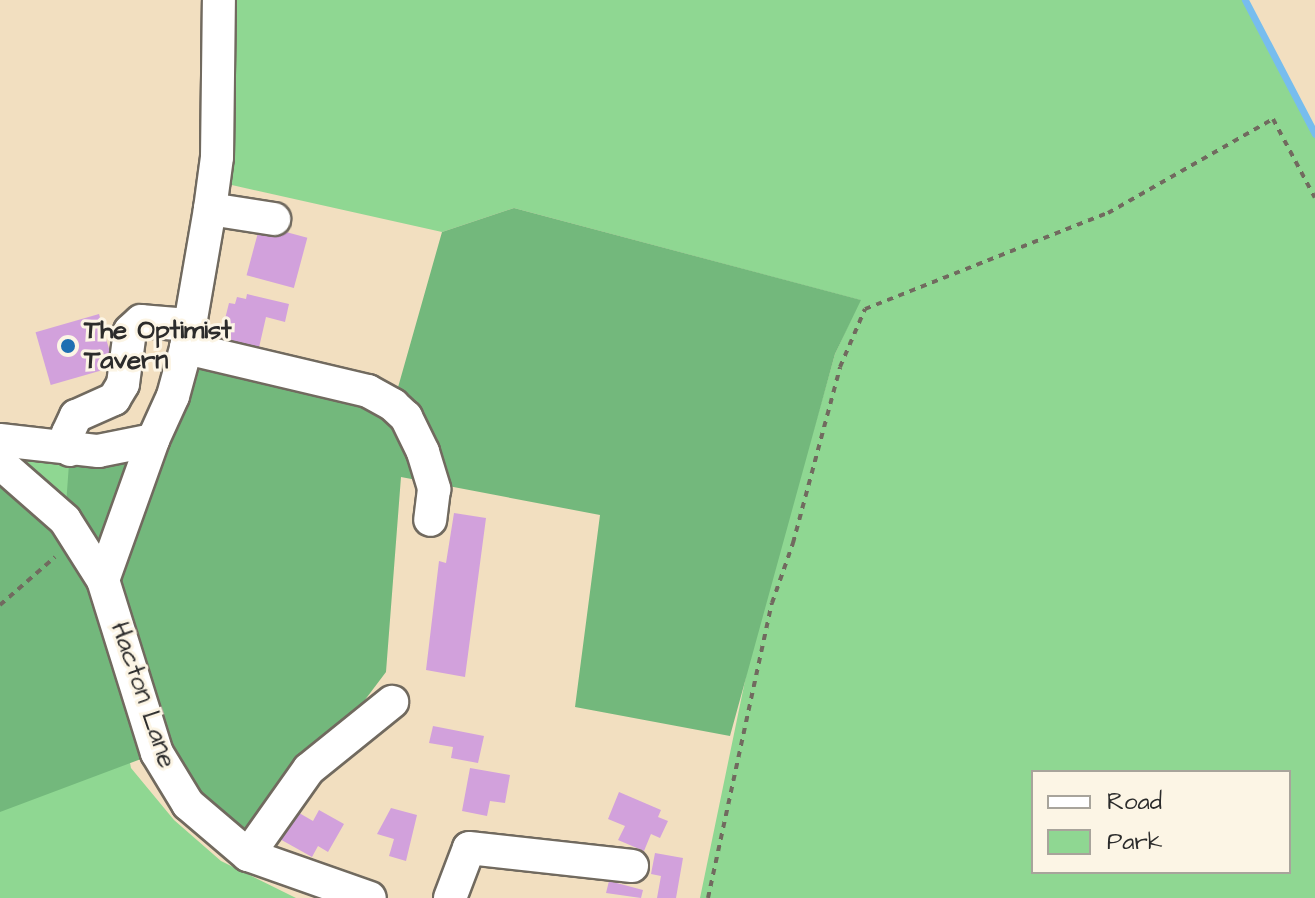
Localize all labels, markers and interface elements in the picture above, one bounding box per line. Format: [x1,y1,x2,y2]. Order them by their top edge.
place label: The Optimist Tavern [84,315,232,376]
marker: The Optimist Tavern [59,337,77,355]
street label: Hacton Lane [103,618,183,772]
legend [1031,770,1291,874]
text: Road [1107,785,1162,819]
text: Park [1107,825,1163,859]

